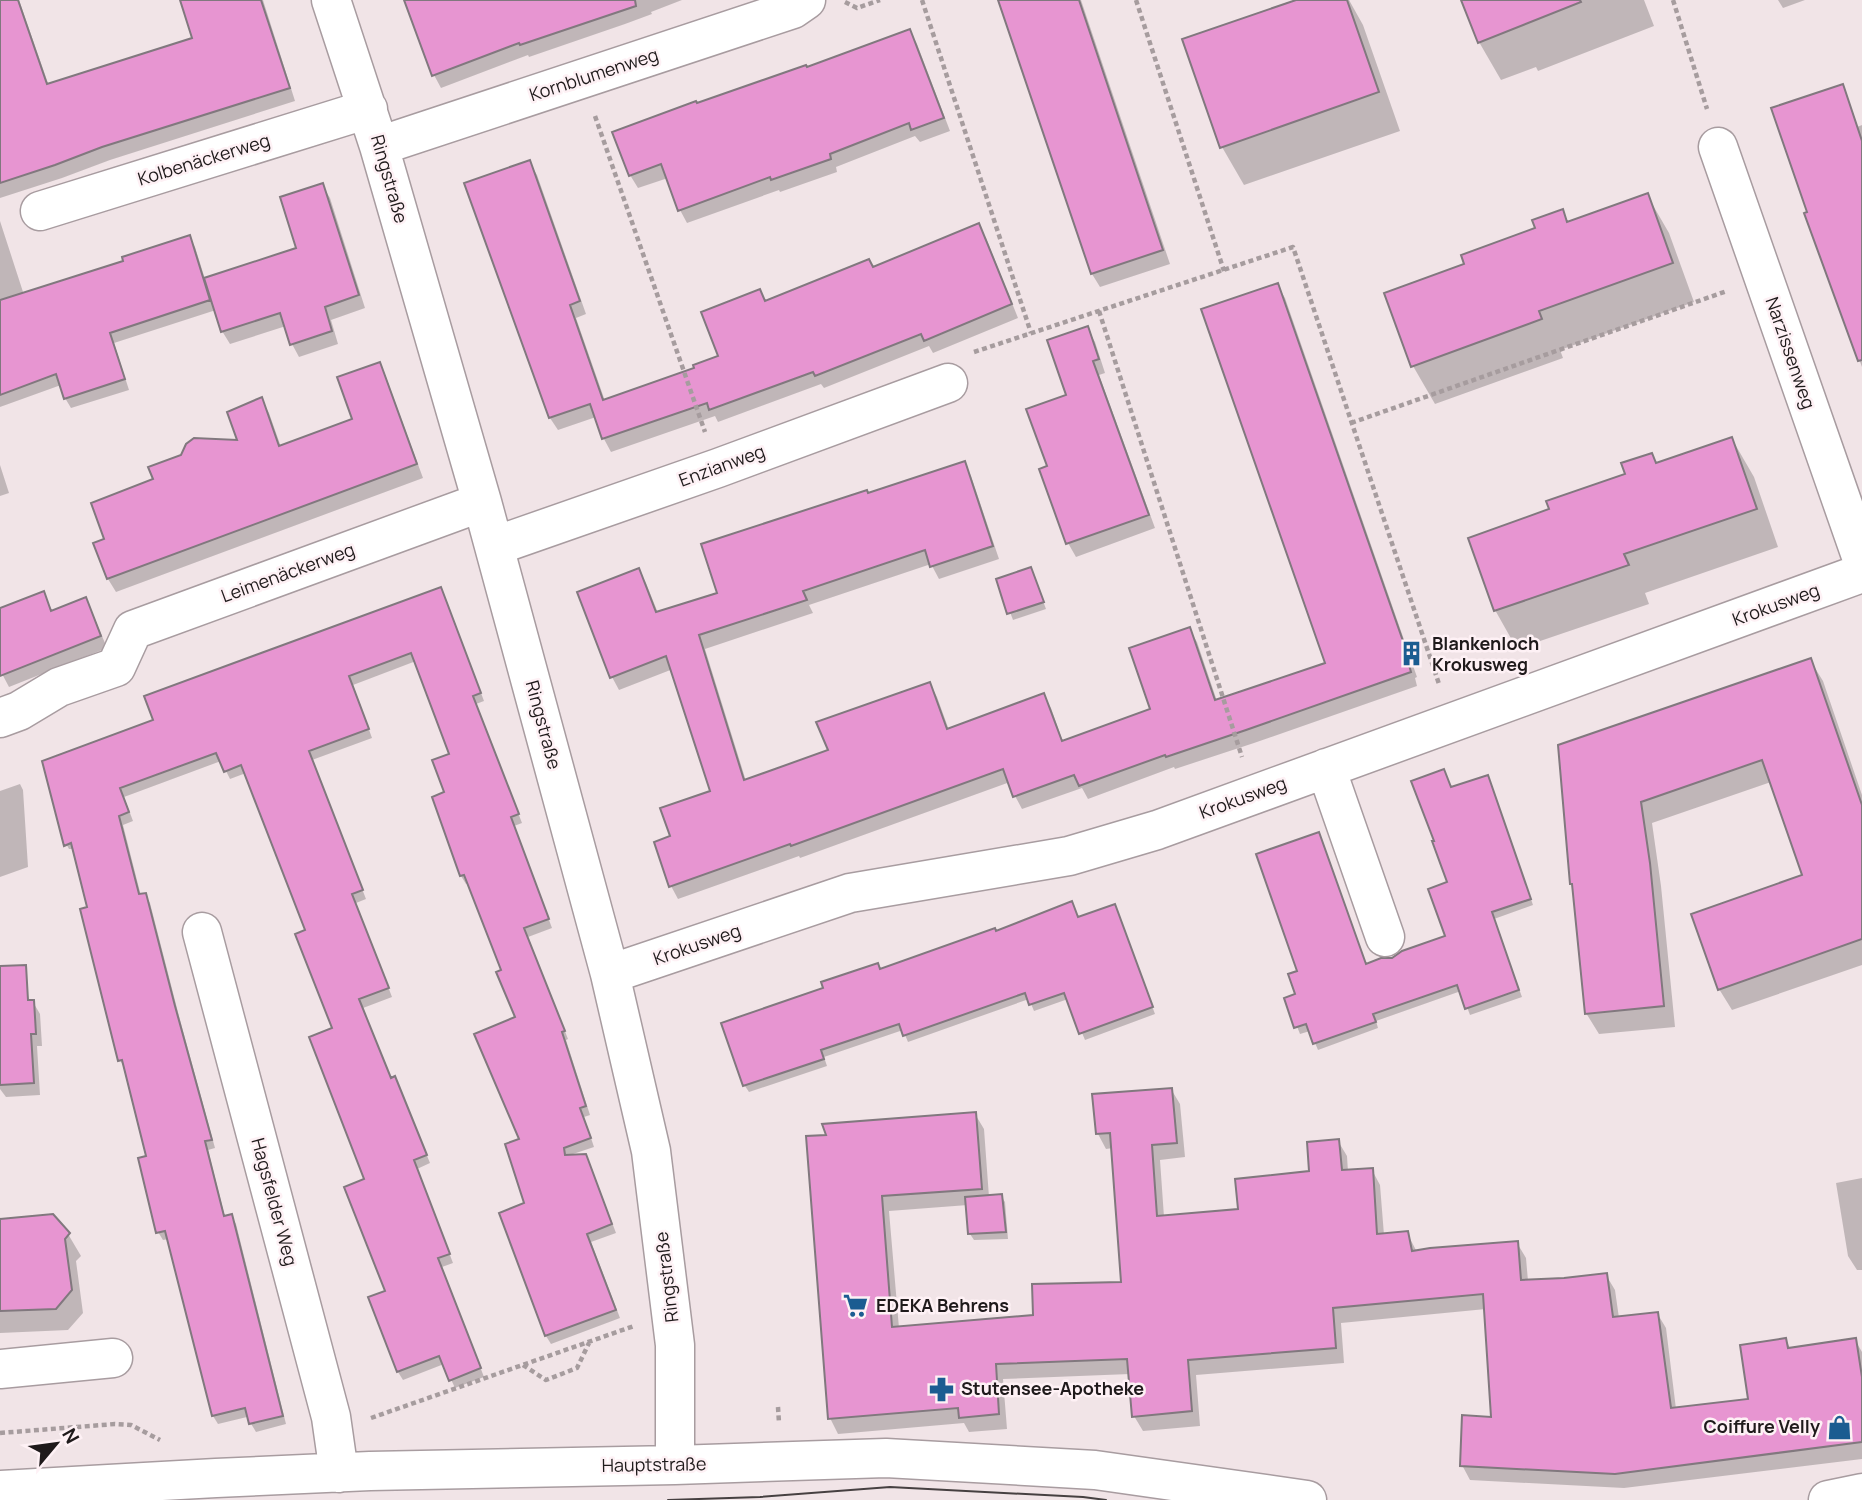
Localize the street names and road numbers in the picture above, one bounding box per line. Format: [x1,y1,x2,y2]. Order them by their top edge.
street label: Kornblumenweg [526,42,661,106]
street label: Kolbenäckerweg [135,128,273,191]
street label: Ringstraße [366,132,414,226]
street label: Narzissenweg [1761,293,1821,412]
street label: Enzianweg [675,438,768,492]
street label: Leimenäckerweg [218,537,358,607]
street label: Krokusweg [1729,577,1823,631]
street label: Ringstraße [521,678,567,772]
street label: Krokusweg [1196,770,1290,824]
street label: Krokusweg [650,918,744,970]
street label: Hagsfelder Weg [246,1135,304,1268]
street label: Ringstraße [649,1231,683,1324]
street label: Hauptstraße [601,1451,707,1477]

